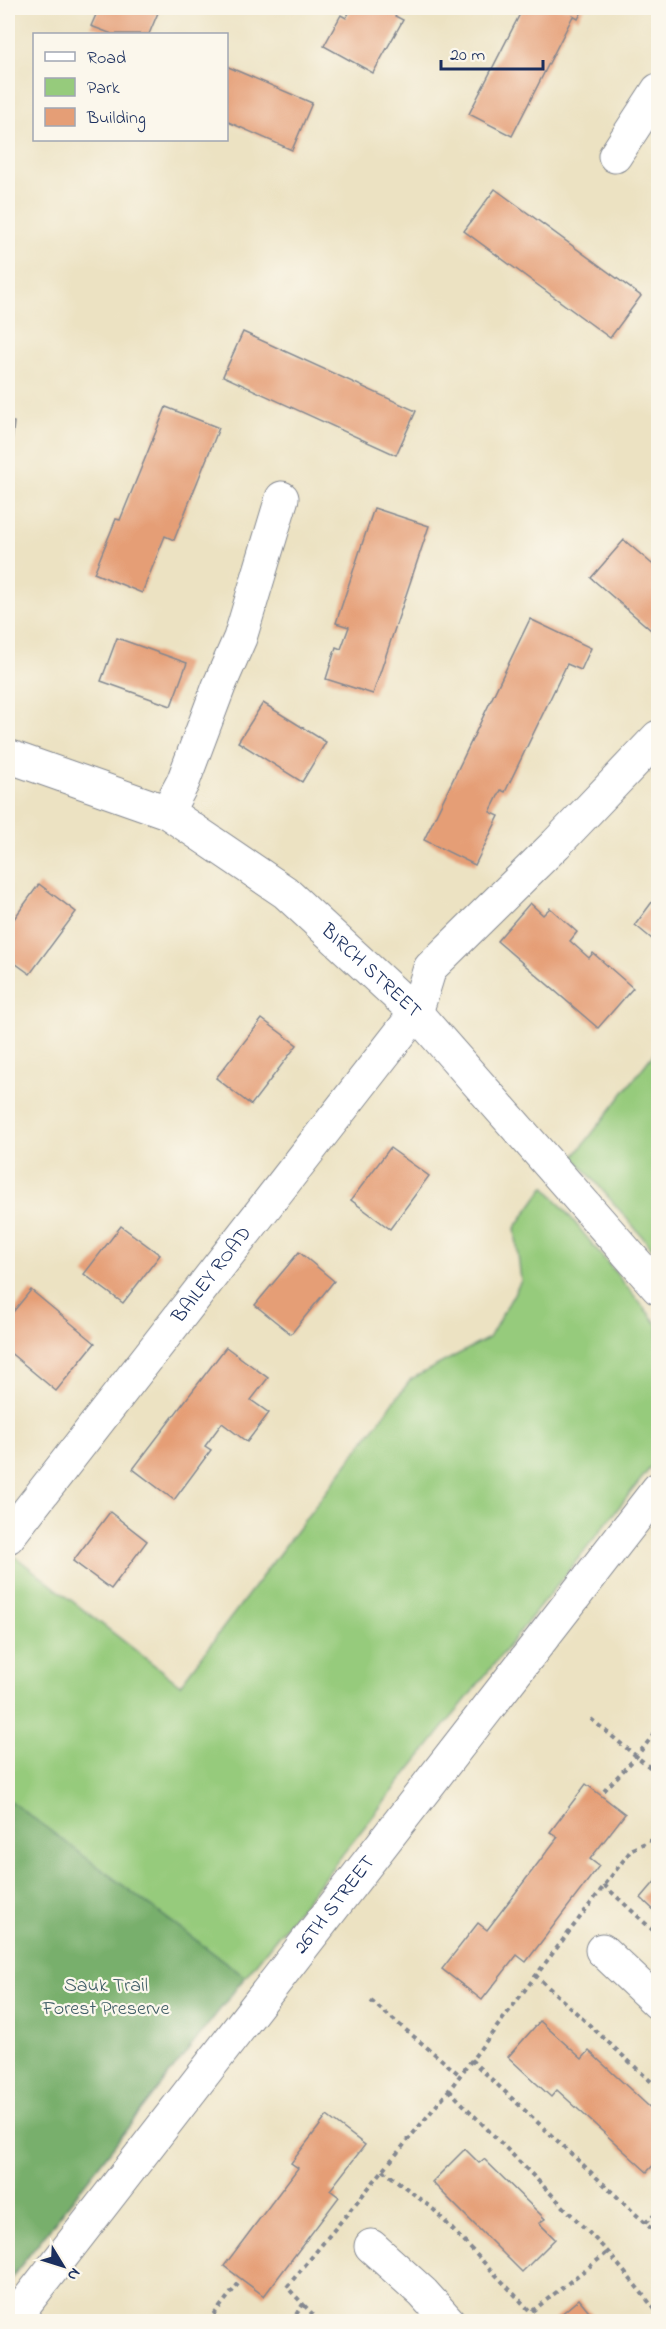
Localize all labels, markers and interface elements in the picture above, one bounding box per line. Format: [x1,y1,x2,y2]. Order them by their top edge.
legend [33,33,228,141]
scale bar [441,33,543,71]
text: 20 m [450,43,485,69]
text: Road [87,46,126,72]
text: Park [87,76,120,102]
text: Building [86,106,146,133]
street label: BIRCH STREET [313,916,428,1025]
street label: BAILEY ROAD [164,1221,259,1330]
street label: 26TH STREET [287,1850,383,1960]
park label: Sauk Trail Forest Preserve [42,1972,169,2024]
north arrow [33,2236,93,2296]
text: N [60,2262,86,2286]

